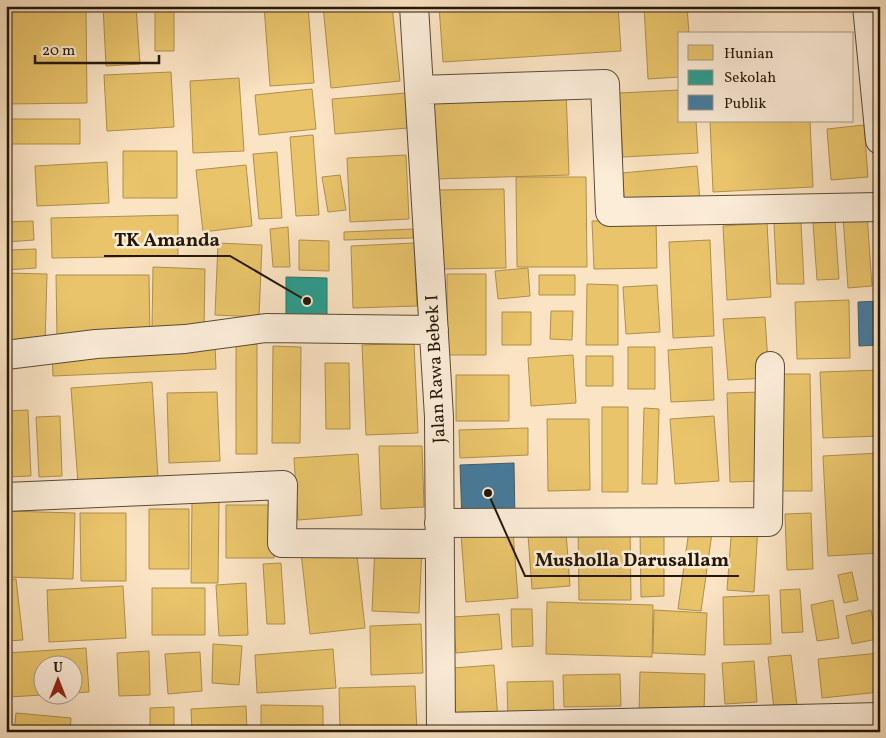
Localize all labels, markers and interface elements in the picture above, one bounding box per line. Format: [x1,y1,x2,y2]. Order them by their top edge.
scale bar [35,32,159,64]
legend [678,32,854,122]
text: 20 m [42,41,75,62]
text: Hunian [724,44,774,65]
text: Sekolah [724,68,776,89]
text: Publik [724,94,766,115]
callout: TK Amanda [104,222,230,256]
text: TK Amanda [114,228,220,254]
street label: Jalan Rawa Bebek I [420,294,453,444]
callout: Musholla Darusallam [525,542,739,576]
text: Musholla Darusallam [535,548,729,574]
north arrow [32,656,82,706]
text: U [53,659,63,678]

